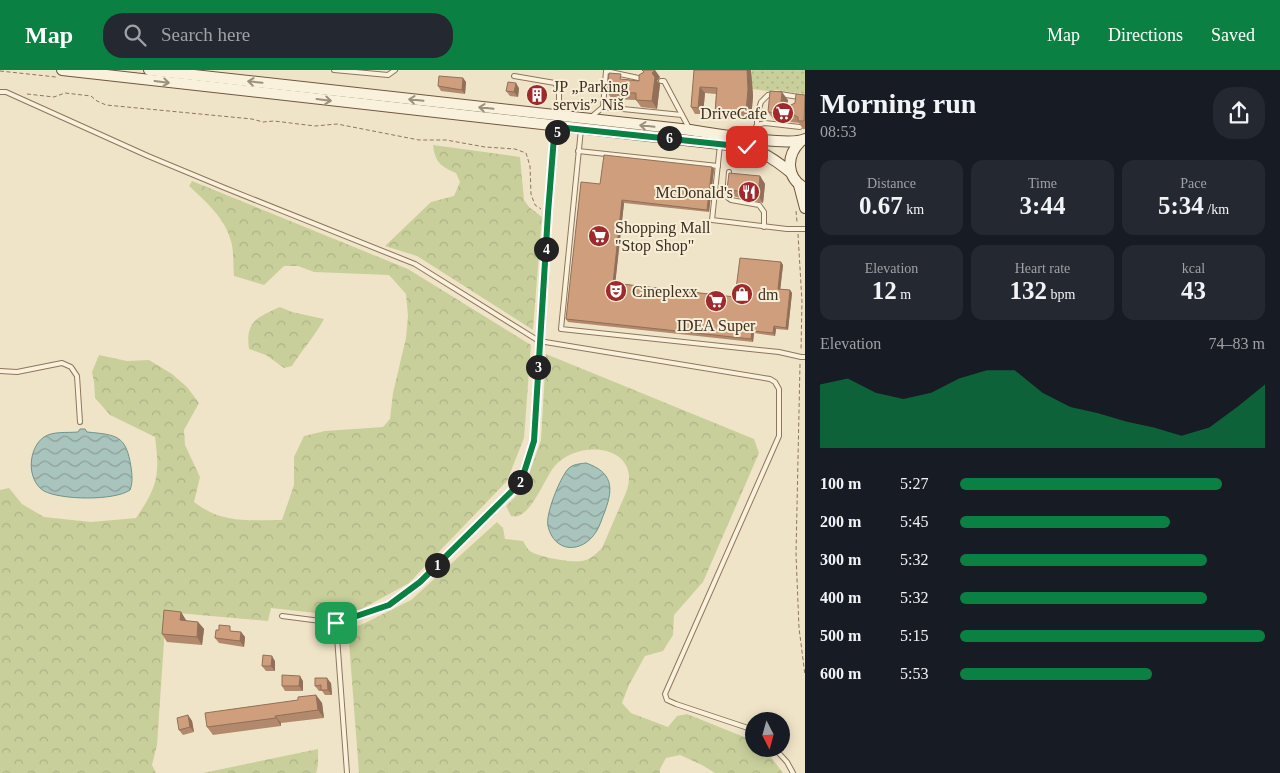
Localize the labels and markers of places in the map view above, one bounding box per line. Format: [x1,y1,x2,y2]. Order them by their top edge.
place label: JP „Parking servis” Niš [553,78,628,113]
building icon: JP „Parking servis” Niš [525,83,549,107]
supermarket icon: DriveCafe [771,101,795,125]
place label: DriveCafe [700,105,767,122]
pin: 5 [544,120,570,144]
pin: 6 [656,126,682,150]
pin [726,126,768,168]
restaurant icon: McDonald's [737,180,761,204]
place label: McDonald's [655,184,733,201]
place label: Shopping Mall "Stop Shop" [615,219,711,255]
supermarket icon: Shopping Mall "Stop Shop" [587,224,611,248]
pin: 4 [534,236,558,262]
theatre icon: Cineplexx [604,279,628,303]
shop icon: dm [730,282,754,306]
place label: Cineplexx [632,283,698,301]
place label: dm [758,286,779,303]
supermarket icon: IDEA Super [704,289,728,313]
place label: IDEA Super [677,317,756,335]
pin: 3 [526,354,550,380]
pin: 2 [508,470,532,494]
pin: 1 [424,552,450,578]
pin [315,602,357,644]

